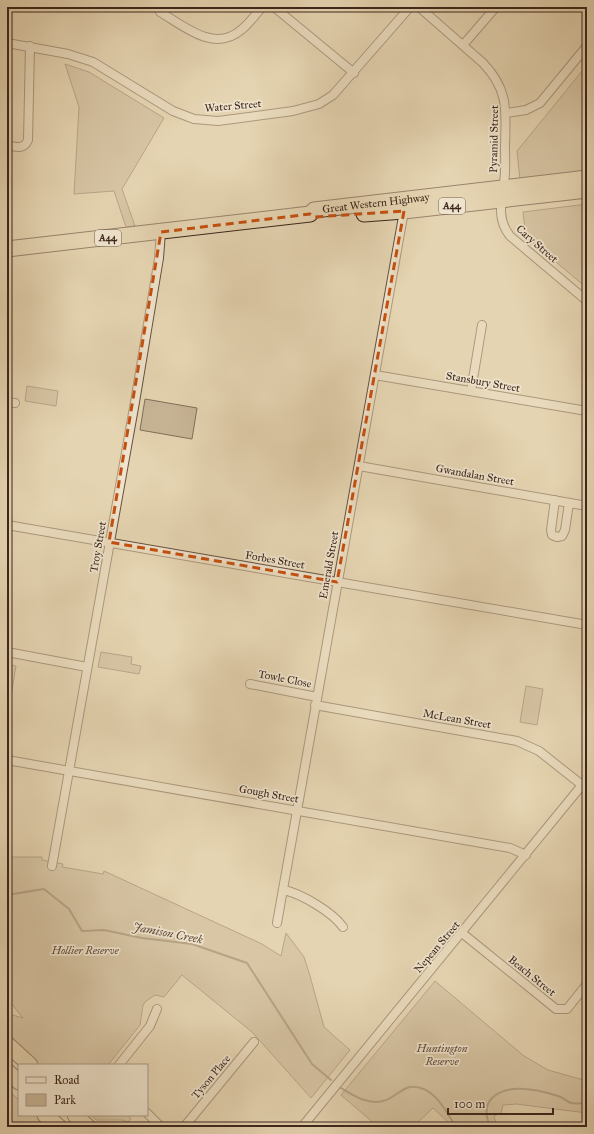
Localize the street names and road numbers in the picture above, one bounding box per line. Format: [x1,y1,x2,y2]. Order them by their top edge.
street label: Water Street [204,97,262,115]
street label: Pyramid Street [487,105,501,173]
street label: Great Western Highway [322,190,431,215]
road number: A44 [439,198,465,214]
street label: Cary Street [513,222,561,266]
road number: A44 [95,230,121,246]
street label: Stansbury Street [445,369,521,395]
street label: Gwandalan Street [435,462,515,488]
street label: Troy Street [87,520,109,574]
street label: Emerald Street [317,530,341,600]
street label: Forbes Street [244,548,306,572]
street label: Towle Close [257,667,313,691]
street label: McLean Street [422,707,492,731]
street label: Gough Street [238,782,300,806]
street label: Nepean Street [411,918,463,976]
street label: Beach Street [506,953,558,999]
street label: Tyson Place [189,1052,234,1102]

